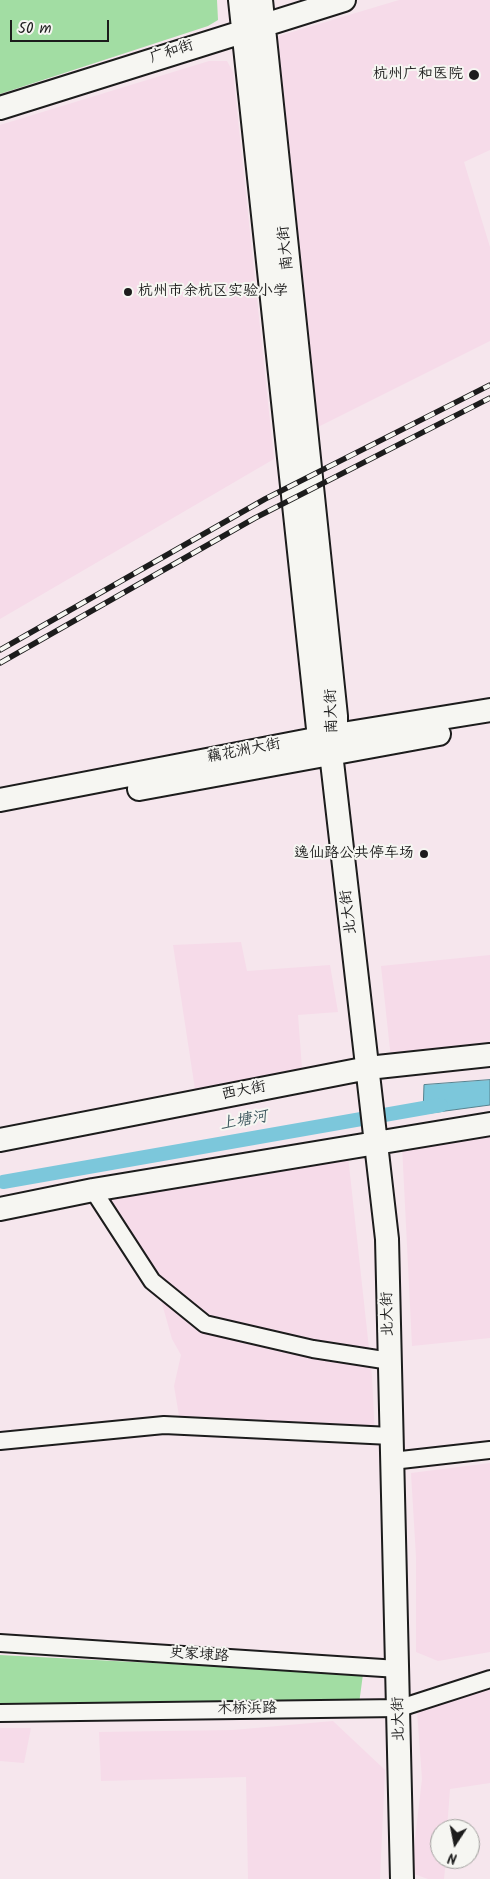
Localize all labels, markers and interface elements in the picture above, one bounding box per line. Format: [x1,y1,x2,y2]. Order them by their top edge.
scale bar [12,10,111,42]
text: 50 m [18,17,52,41]
street label: 广和街 [148,37,196,69]
place label: 杭州广和医院 [373,66,463,84]
marker: 杭州广和医院 [467,68,481,82]
street label: 南大街 [276,225,298,271]
place label: 杭州市余杭区实验小学 [138,283,288,301]
marker: 杭州市余杭区实验小学 [122,286,134,298]
street label: 南大街 [323,688,343,734]
street label: 藕花洲大街 [205,736,283,768]
place label: 逸仙路公共停车场 [294,845,414,863]
marker: 逸仙路公共停车场 [418,848,430,860]
street label: 北大街 [338,889,362,935]
street label: 西大街 [220,1079,268,1105]
water label: 上塘河 [219,1108,269,1136]
street label: 北大街 [380,1291,398,1337]
street label: 史家埭路 [168,1645,230,1667]
street label: 北大街 [391,1696,409,1742]
street label: 木桥浜路 [217,1700,277,1720]
north arrow [430,1819,480,1869]
text: N [446,1846,459,1869]

